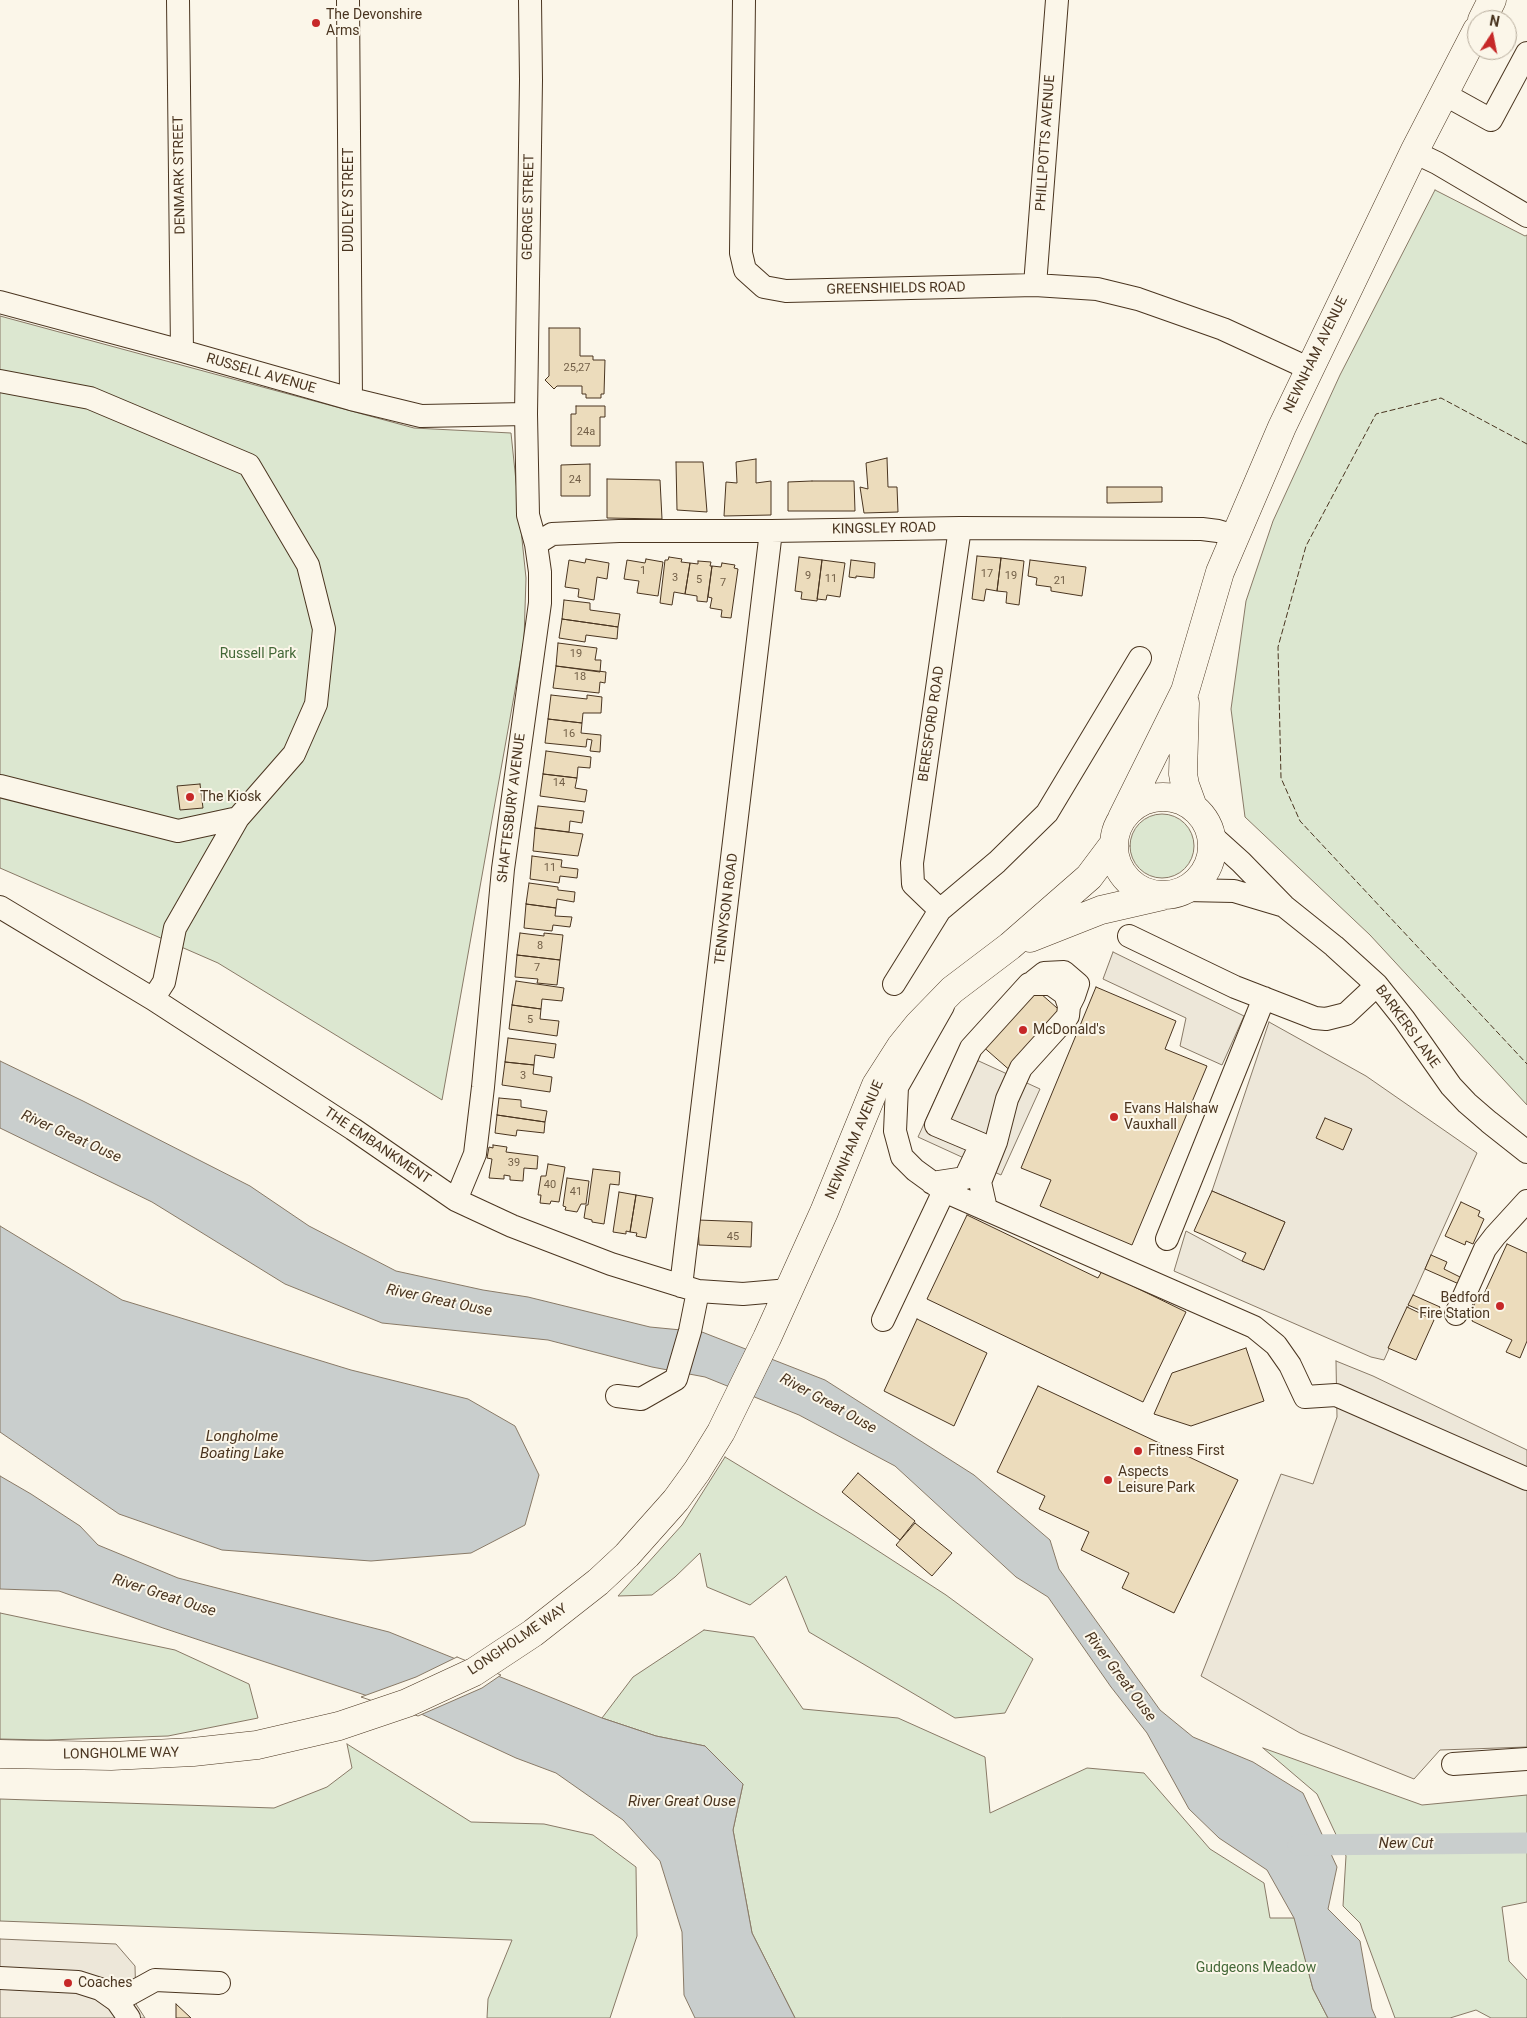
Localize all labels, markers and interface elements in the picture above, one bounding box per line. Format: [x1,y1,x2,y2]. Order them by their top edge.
place label: The Devonshire Arms [326,7,422,40]
north arrow [1467,10,1517,60]
text: N [1488,12,1501,30]
marker: The Devonshire Arms [310,17,322,29]
street label: PHILLPOTTS AVENUE [1033,74,1059,212]
street label: DENMARK STREET [171,115,189,235]
street label: DUDLEY STREET [341,148,357,252]
street label: GEORGE STREET [520,154,538,260]
street label: GREENSHIELDS ROAD [826,279,966,299]
street label: NEWNHAM AVENUE [1280,294,1352,416]
street label: RUSSELL AVENUE [204,350,318,398]
house number: 25,27 [564,361,590,375]
house number: 24a [577,425,595,439]
house number: 24 [569,473,581,487]
street label: KINGSLEY ROAD [832,520,936,538]
house number: 1 [640,564,646,578]
house number: 17 [981,567,993,581]
house number: 9 [805,569,811,583]
house number: 19 [1005,569,1017,583]
house number: 3 [672,571,678,585]
house number: 11 [825,572,837,586]
house number: 5 [696,573,702,587]
house number: 21 [1054,574,1066,588]
house number: 7 [720,576,726,590]
park label: Russell Park [220,646,296,662]
house number: 19 [570,647,582,661]
street label: BERESFORD ROAD [916,665,948,783]
house number: 18 [574,670,586,684]
house number: 16 [563,727,575,741]
street label: SHAFTESBURY AVENUE [494,732,530,884]
house number: 14 [553,776,565,790]
place label: The Kiosk [200,789,261,805]
marker: The Kiosk [184,791,196,803]
street label: TENNYSON ROAD [712,852,742,966]
house number: 11 [544,861,556,875]
house number: 8 [537,939,543,953]
house number: 7 [534,961,540,975]
street label: BARKERS LANE [1371,982,1443,1072]
house number: 5 [527,1013,533,1027]
place label: McDonald's [1033,1022,1105,1038]
marker: McDonald's [1017,1024,1029,1036]
house number: 3 [520,1069,526,1083]
street label: NEWNHAM AVENUE [822,1078,888,1202]
place label: Evans Halshaw Vauxhall [1124,1101,1219,1134]
street label: THE EMBANKMENT [321,1104,433,1188]
water label: River Great Ouse [18,1107,124,1167]
marker: Evans Halshaw Vauxhall [1108,1111,1120,1123]
house number: 39 [508,1156,520,1170]
house number: 40 [544,1178,556,1192]
house number: 41 [570,1185,582,1199]
house number: 45 [727,1230,739,1244]
water label: River Great Ouse [384,1281,494,1321]
place label: Bedford Fire Station [1419,1290,1490,1322]
marker: Bedford Fire Station [1494,1300,1506,1312]
water label: River Great Ouse [776,1370,880,1438]
water label: Longholme Boating Lake [200,1428,284,1463]
place label: Fitness First [1148,1443,1224,1459]
marker: Fitness First [1132,1445,1144,1457]
place label: Aspects Leisure Park [1118,1464,1195,1496]
marker: Aspects Leisure Park [1102,1474,1114,1486]
water label: River Great Ouse [110,1571,218,1621]
street label: LONGHOLME WAY [465,1601,571,1679]
water label: River Great Ouse [1080,1629,1160,1725]
street label: LONGHOLME WAY [63,1745,179,1763]
water label: River Great Ouse [628,1793,736,1811]
water label: New Cut [1379,1835,1433,1853]
park label: Gudgeons Meadow [1196,1960,1316,1976]
place label: Coaches [78,1975,132,1991]
marker: Coaches [62,1977,74,1989]

